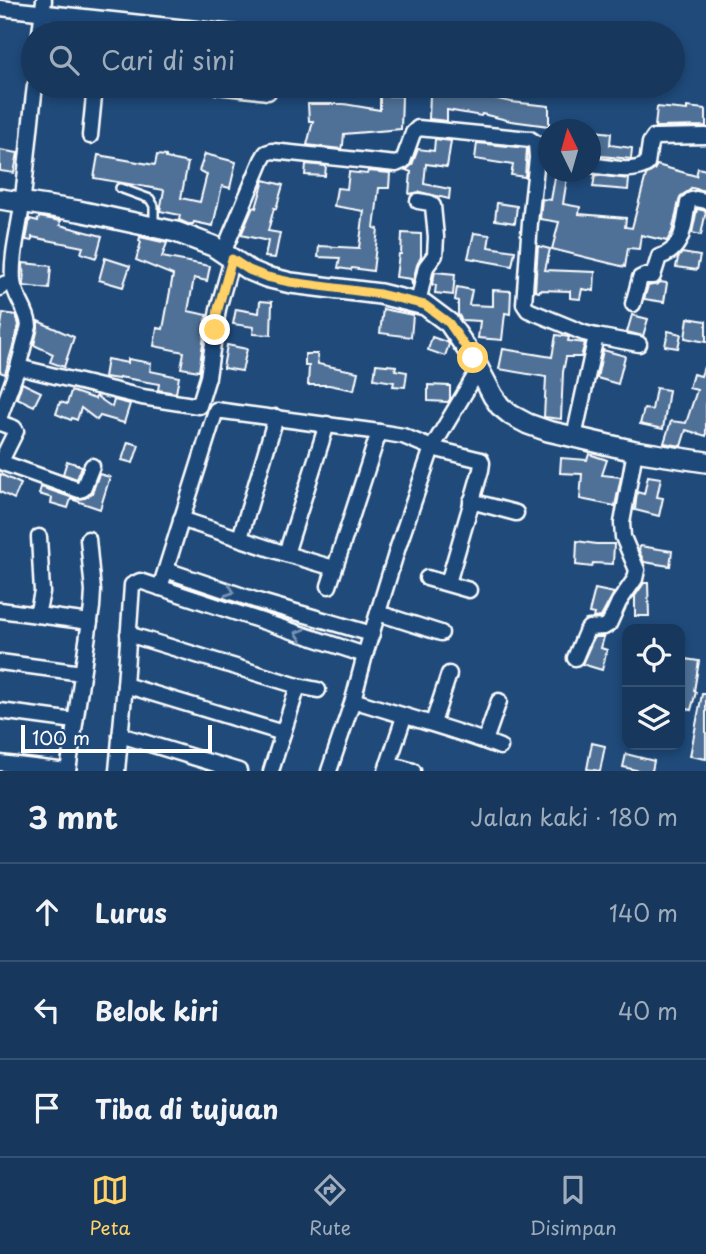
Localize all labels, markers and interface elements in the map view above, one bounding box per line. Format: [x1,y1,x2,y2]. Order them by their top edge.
search box [21,21,685,98]
text: Cari di sini [101,40,235,79]
icon: search [45,41,83,79]
north arrow [538,119,601,182]
route end [199,314,230,345]
route start [457,342,488,373]
one-way arrow [224,583,236,598]
map controls [622,624,685,750]
button: locate [622,624,685,687]
one-way arrow [294,628,307,642]
button: layers [622,687,685,750]
scale bar [21,722,212,754]
text: 100 m [32,723,90,751]
text: 3 mnt [28,794,118,839]
text: Jalan kaki · 180 m [470,799,678,834]
icon: ahead [28,893,66,931]
text: Lurus [95,893,167,932]
text: 140 m [609,895,678,930]
icon: left [28,991,66,1029]
text: Belok kiri [95,991,218,1030]
text: 40 m [618,993,678,1028]
icon: arrive [28,1089,66,1127]
text: Tiba di tujuan [95,1089,279,1128]
tab: Peta [89,1171,130,1241]
tab: Rute [309,1171,351,1241]
tab: Disimpan [530,1171,617,1241]

